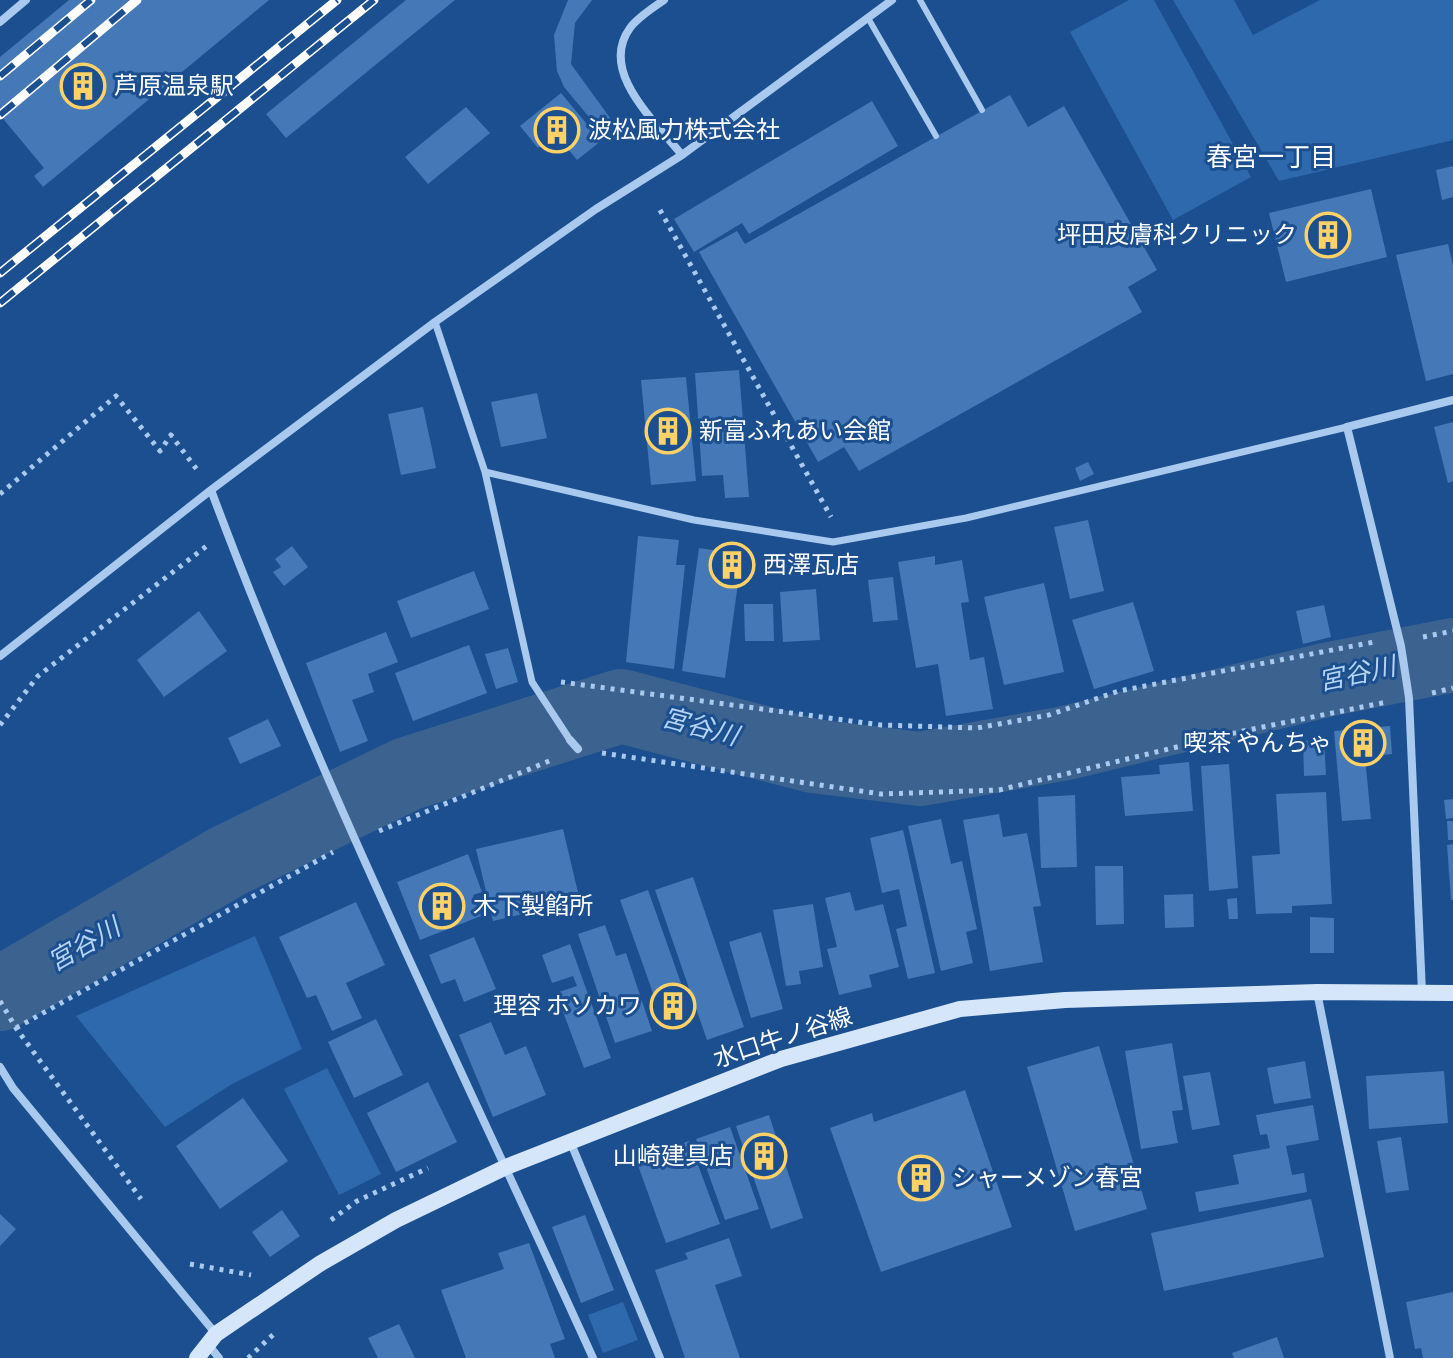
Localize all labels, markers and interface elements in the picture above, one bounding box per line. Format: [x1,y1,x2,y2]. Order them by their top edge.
building icon: 芦原温泉駅 [59,62,107,110]
place label: 芦原温泉駅 [114,69,234,104]
building icon: 波松風力株式会社 [533,106,581,154]
place label: 波松風力株式会社 [588,113,780,148]
district label: 春宮一丁目 [1206,139,1336,176]
building icon: 坪田皮膚科クリニック [1304,211,1352,259]
place label: 坪田皮膚科クリニック [1057,218,1297,253]
building icon: 新富ふれあい会館 [644,407,692,455]
place label: 新富ふれあい会館 [699,414,891,449]
building icon: 西澤瓦店 [708,541,756,589]
place label: 西澤瓦店 [763,548,859,583]
water label: 宮谷川 [1315,647,1402,700]
water label: 宮谷川 [658,699,745,756]
building icon: 喫茶 やんちゃ [1339,719,1387,767]
place label: 喫茶 やんちゃ [1183,726,1332,761]
building icon: 木下製餡所 [418,882,466,930]
place label: 木下製餡所 [473,889,593,924]
water label: 宮谷川 [41,908,130,981]
building icon: 理容 ホソカワ [649,982,697,1030]
place label: 理容 ホソカワ [493,989,642,1024]
street label: 水口牛ノ谷線 [709,999,857,1077]
building icon: 山崎建具店 [740,1132,788,1180]
place label: 山崎建具店 [613,1139,733,1174]
building icon: シャーメゾン春宮 [897,1154,945,1202]
place label: シャーメゾン春宮 [952,1161,1143,1196]

